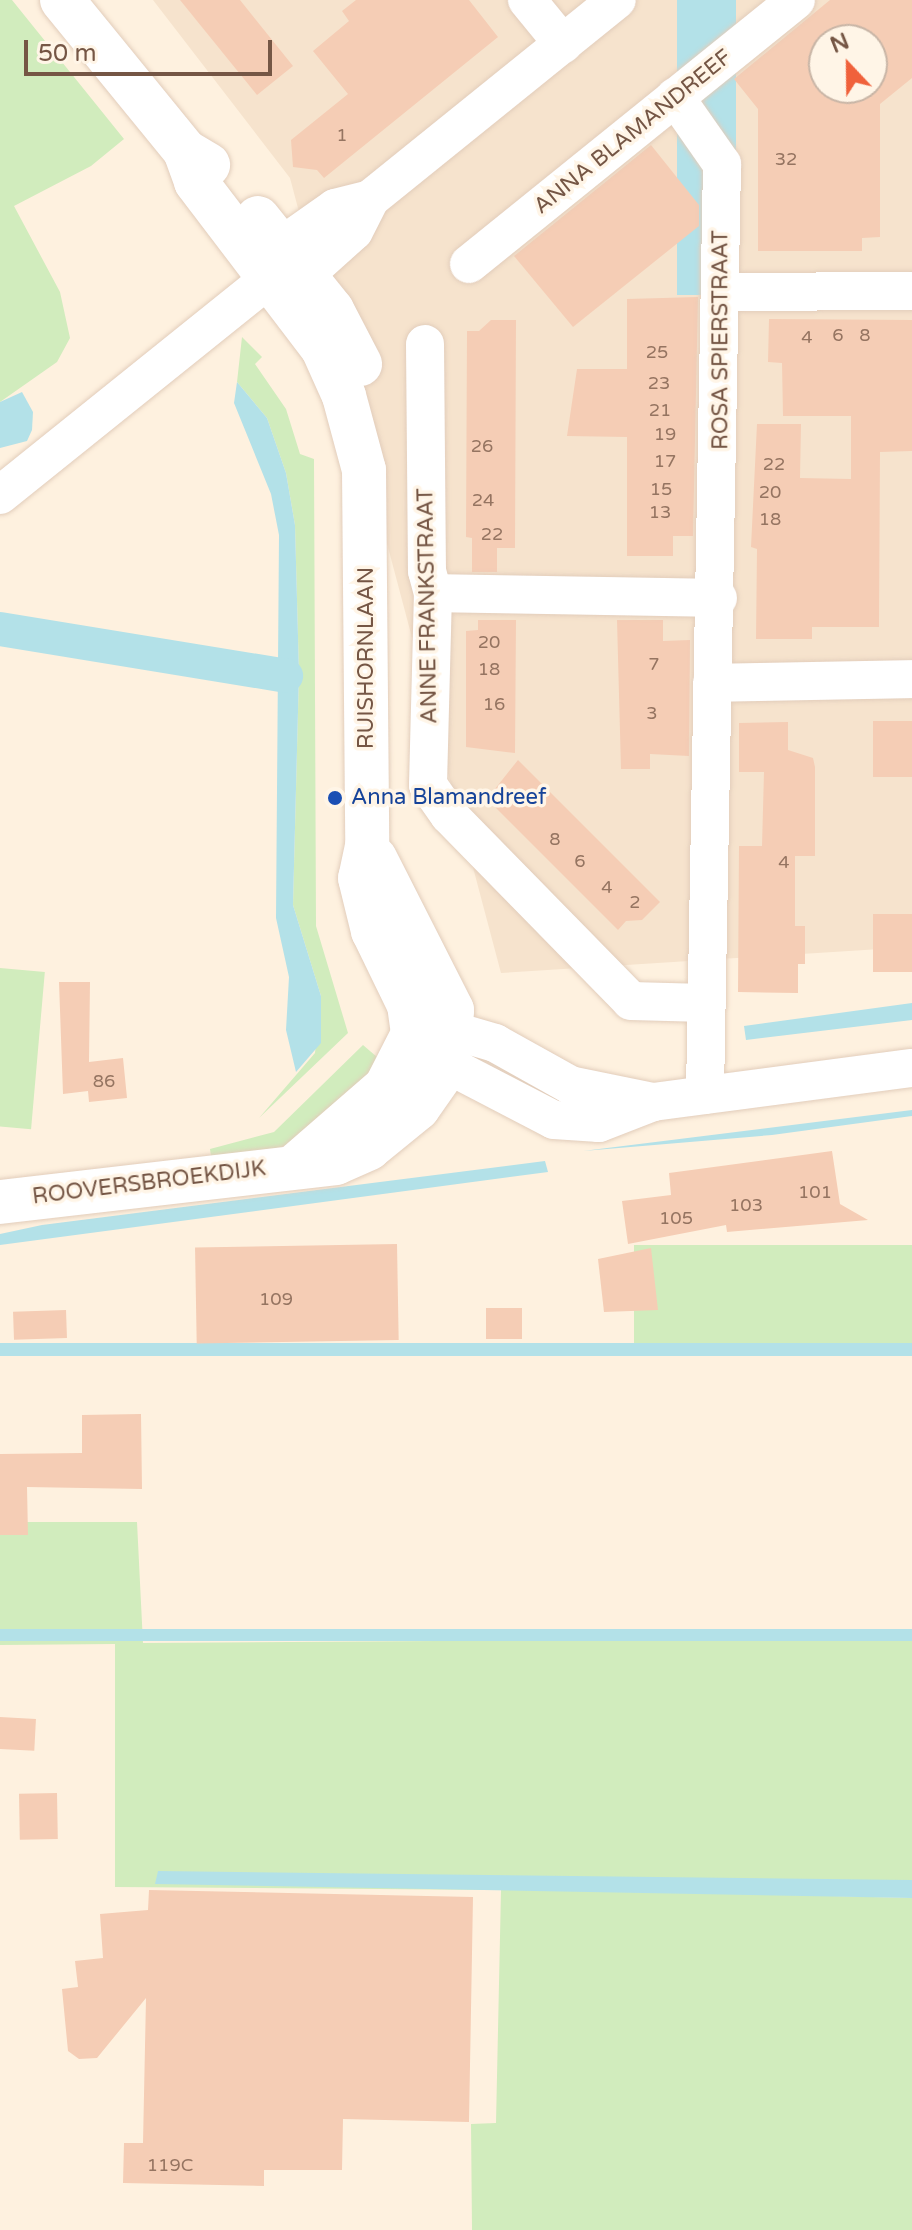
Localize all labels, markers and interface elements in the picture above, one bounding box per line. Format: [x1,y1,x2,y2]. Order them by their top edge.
scale bar [28,24,276,74]
north arrow [808,24,888,104]
text: N [827,28,853,59]
text: 50 m [38,39,96,68]
street label: ANNA BLAMANDREEF [529,44,737,220]
house number: 1 [336,124,348,146]
house number: 32 [775,148,797,170]
street label: ROSA SPIERSTRAAT [708,230,734,450]
house number: 6 [832,324,844,346]
house number: 8 [859,324,871,346]
house number: 4 [801,326,813,348]
house number: 25 [646,341,668,363]
house number: 23 [648,372,670,394]
house number: 21 [649,399,671,421]
house number: 19 [654,423,676,445]
house number: 26 [471,435,493,457]
house number: 17 [654,450,676,472]
house number: 22 [763,453,785,475]
house number: 15 [650,478,672,500]
house number: 20 [759,481,781,503]
street label: ANNE FRANKSTRAAT [413,488,443,724]
house number: 24 [472,489,494,511]
house number: 13 [649,501,671,523]
house number: 18 [759,508,781,530]
house number: 22 [481,523,503,545]
street label: RUISHORNLAAN [354,567,380,749]
house number: 20 [478,631,500,653]
house number: 7 [648,653,660,675]
house number: 18 [478,658,500,680]
house number: 16 [483,693,505,715]
house number: 3 [646,702,658,724]
place label: Anna Blamandreef [351,785,546,811]
marker: Anna Blamandreef [326,789,344,807]
house number: 8 [549,828,561,850]
house number: 6 [574,850,586,872]
house number: 4 [778,851,790,873]
house number: 4 [601,876,613,898]
house number: 2 [629,891,641,913]
house number: 86 [93,1070,115,1092]
street label: ROOVERSBROEKDIJK [31,1156,267,1210]
house number: 101 [798,1181,832,1203]
house number: 103 [729,1194,763,1216]
house number: 105 [659,1207,693,1229]
house number: 109 [259,1288,293,1310]
house number: 119C [147,2154,193,2176]

